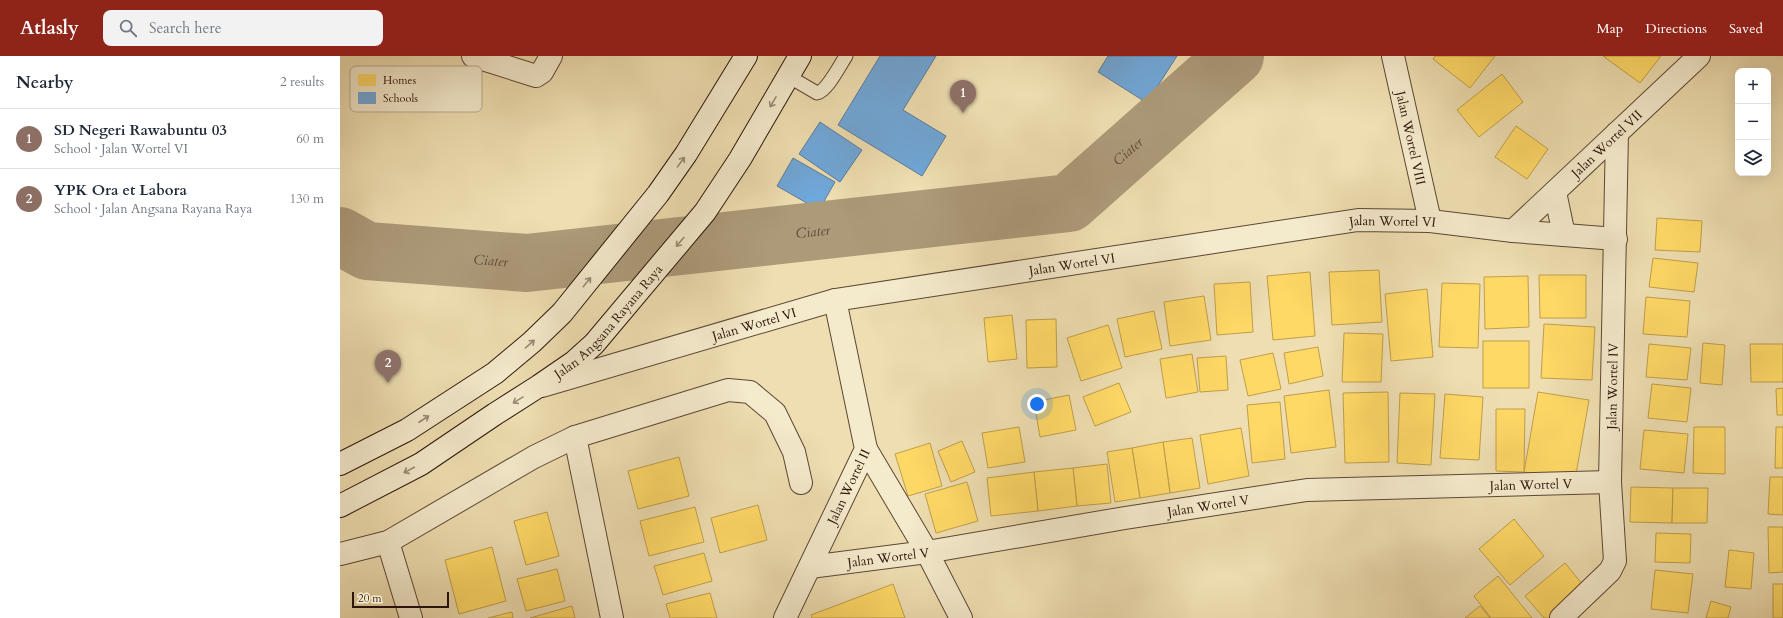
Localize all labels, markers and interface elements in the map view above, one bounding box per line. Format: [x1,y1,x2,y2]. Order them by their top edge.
search box [103,10,383,46]
text: Atlasly [20,15,79,41]
icon: search [117,17,139,39]
text: Search here [149,18,222,38]
text: Map [1597,19,1623,38]
text: Directions [1645,19,1707,38]
text: Saved [1729,19,1763,38]
legend [350,66,482,112]
map controls [1735,68,1771,176]
button: + [1735,68,1771,104]
text: Nearby [16,71,73,94]
text: 2 results [280,73,324,91]
text: Homes [383,73,416,88]
pin: 1 [950,80,976,113]
street label: Jalan Wortel VIII [1391,88,1430,187]
text: Schools [383,91,418,106]
one-way arrow [769,96,777,108]
button: − [1735,104,1771,140]
street label: Jalan Wortel VII [1566,106,1646,183]
text: SD Negeri Rawabuntu 03 [54,120,227,140]
text: 1 [26,130,32,148]
text: 60 m [296,130,324,148]
water label: Ciater [1109,133,1148,170]
text: School · Jalan Wortel VI [54,140,188,158]
button: layers [1735,140,1771,176]
one-way arrow [676,157,685,168]
text: YPK Ora et Labora [54,180,187,200]
text: 2 [26,190,32,208]
text: 130 m [290,190,324,208]
text: School · Jalan Angsana Rayana Raya [54,200,252,218]
street label: Jalan Wortel VI [1346,212,1437,232]
water label: Ciater [795,220,832,243]
one-way arrow [676,237,685,248]
street label: Jalan Wortel VI [1026,249,1116,281]
water label: Ciater [473,250,509,272]
street label: Jalan Angsana Rayana Raya [549,261,667,384]
one-way arrow [582,277,591,288]
street label: Jalan Wortel VI [708,304,799,346]
one-way arrow [524,340,535,349]
street label: Jalan Wortel IV [1603,342,1623,432]
pin: 2 [375,350,401,383]
your location [1027,394,1047,414]
one-way arrow [512,396,524,404]
one-way arrow [418,415,429,423]
street label: Jalan Wortel II [822,446,875,529]
one-way arrow [403,467,415,475]
street label: Jalan Wortel V [1488,475,1573,495]
street label: Jalan Wortel V [1164,491,1251,522]
street label: Jalan Wortel V [844,544,931,572]
scale bar [352,590,449,609]
text: 20 m [358,591,382,606]

